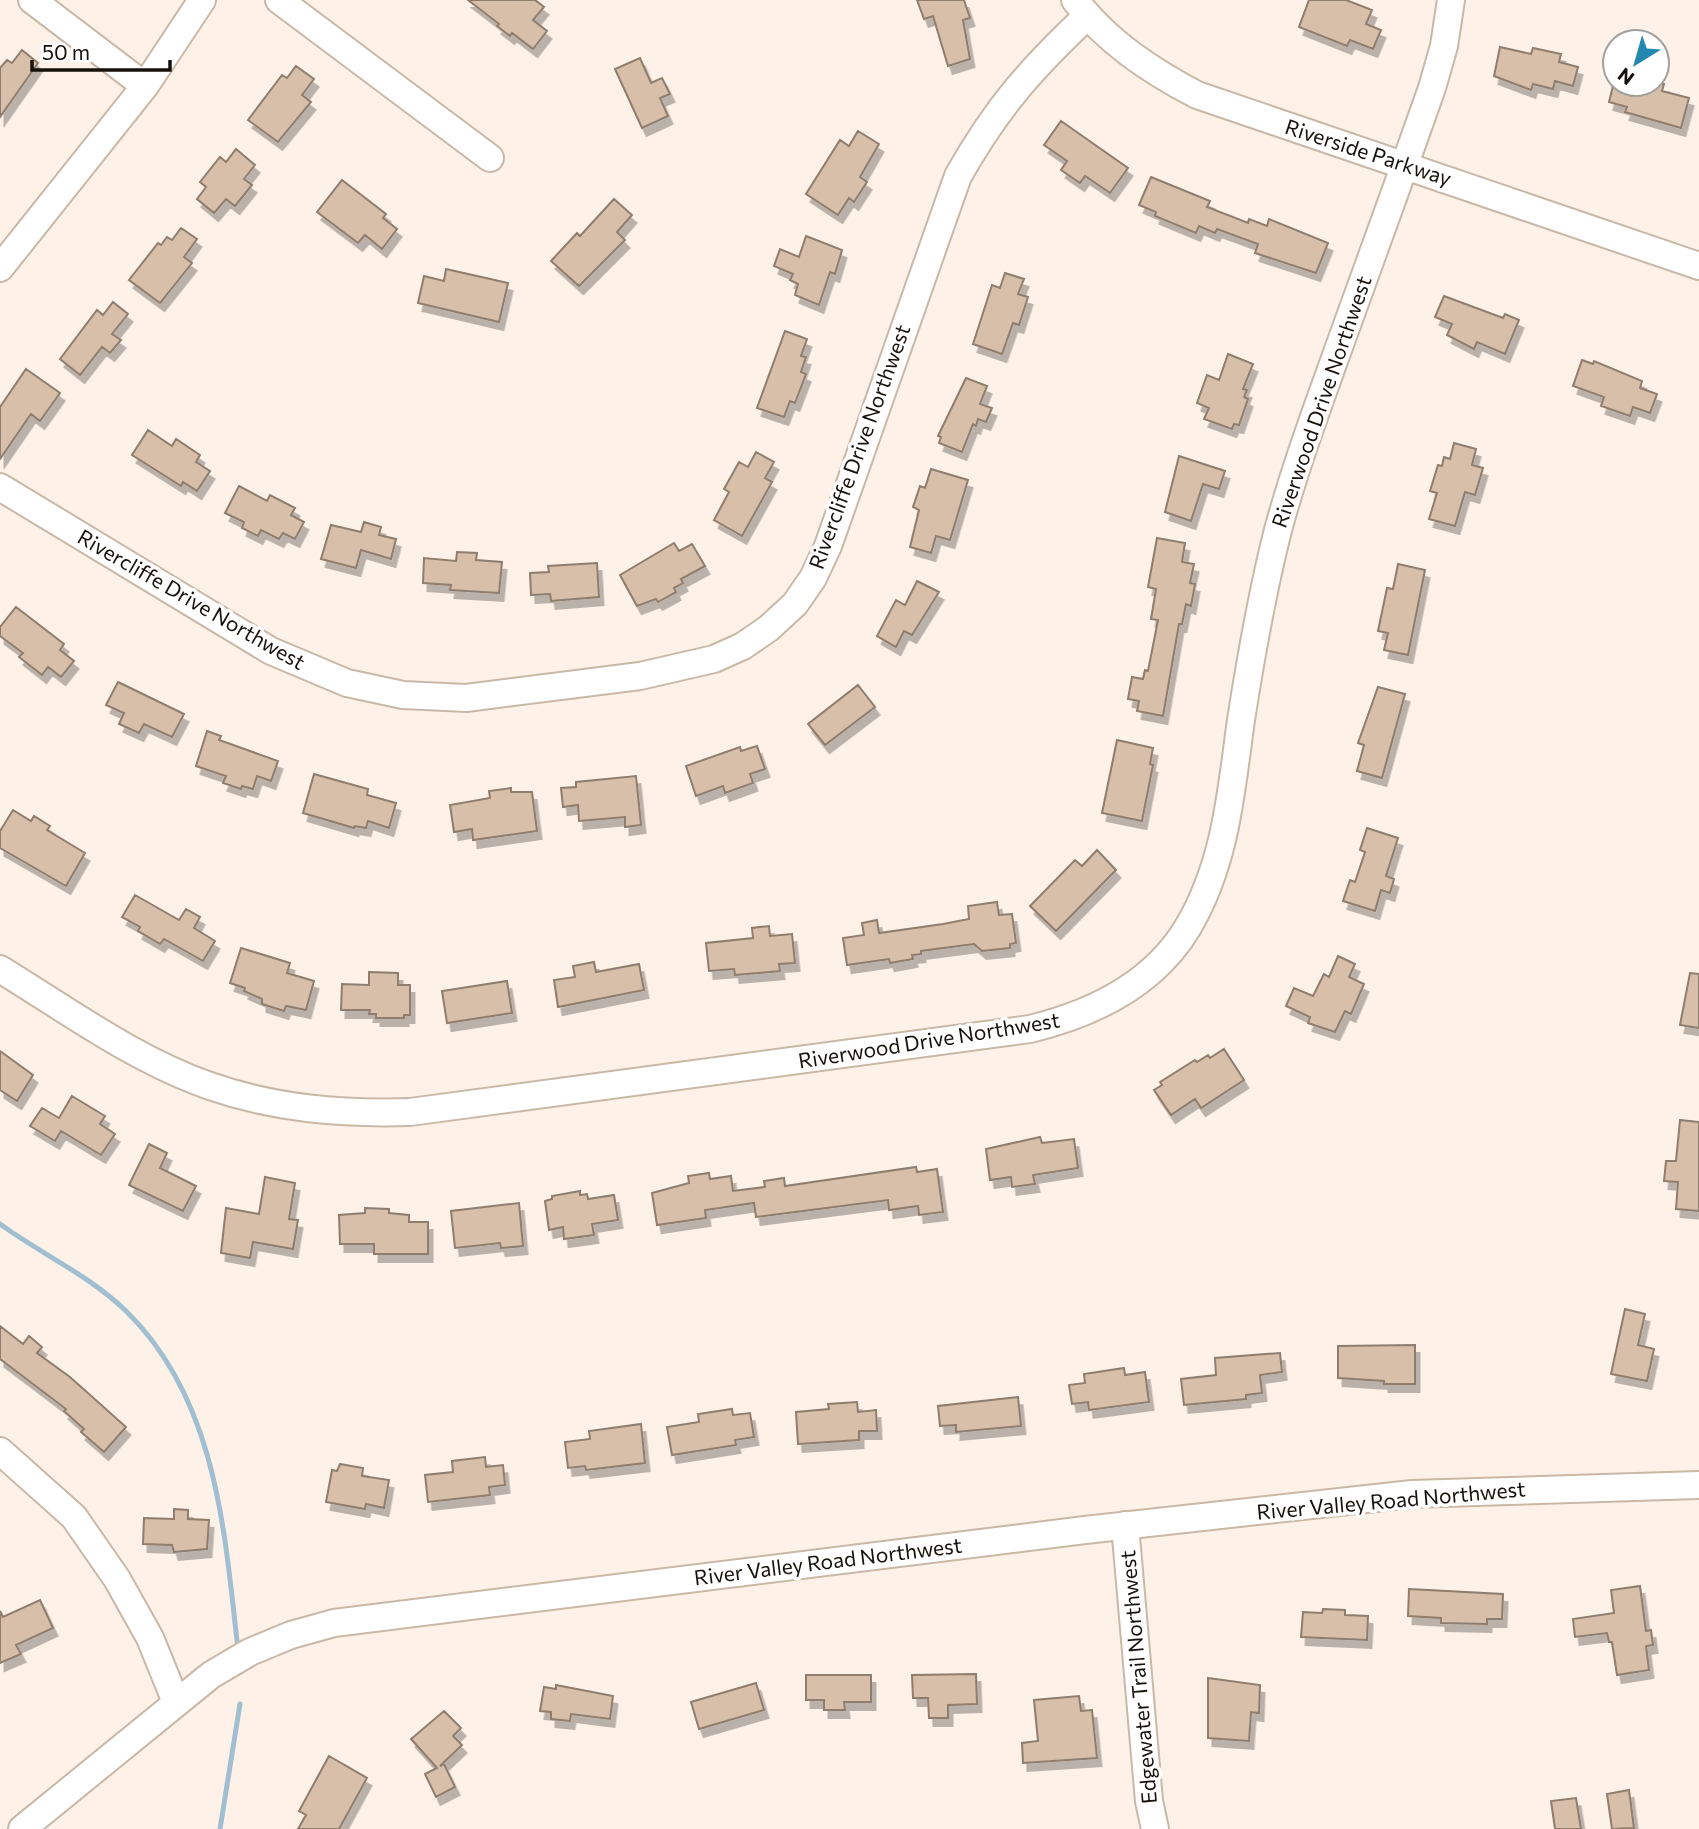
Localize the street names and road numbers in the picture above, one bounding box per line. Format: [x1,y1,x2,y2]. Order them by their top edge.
street label: Riverside Parkway [1282,113,1455,190]
street label: Riverwood Drive Northwest [1266,272,1375,531]
street label: Rivercliffe Drive Northwest [803,321,915,572]
street label: Rivercliffe Drive Northwest [74,523,310,674]
street label: Riverwood Drive Northwest [796,1006,1061,1073]
street label: River Valley Road Northwest [1255,1475,1526,1524]
street label: River Valley Road Northwest [692,1532,963,1589]
street label: Edgewater Trail Northwest [1114,1549,1161,1805]

